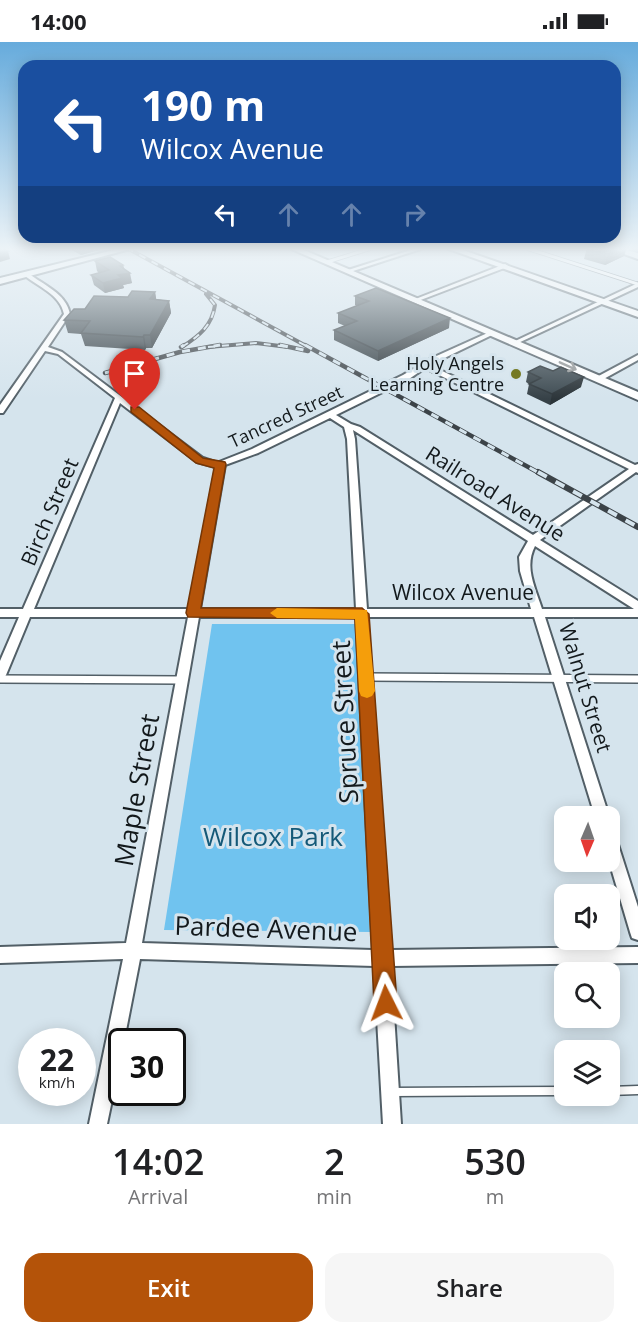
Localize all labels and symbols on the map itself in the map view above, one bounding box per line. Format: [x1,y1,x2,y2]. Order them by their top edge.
pin [109,348,160,410]
place label: Holy Angels Learning Centre [370,351,504,396]
one-way arrow [558,361,576,372]
marker: Holy Angels Learning Centre [509,367,523,381]
street label: Tancred Street [225,379,346,453]
street label: Railroad Avenue [420,439,571,547]
street label: Birch Street [14,453,84,570]
street label: Wilcox Avenue [392,578,534,606]
street label: Walnut Street [553,620,619,756]
street label: Spruce Street [322,640,366,804]
street label: Maple Street [105,711,167,869]
north arrow [554,806,620,872]
park label: Wilcox Park [203,818,343,854]
street label: Pardee Avenue [174,907,358,949]
position arrow [354,971,418,1035]
speed limit sign: 30 [108,1028,186,1106]

